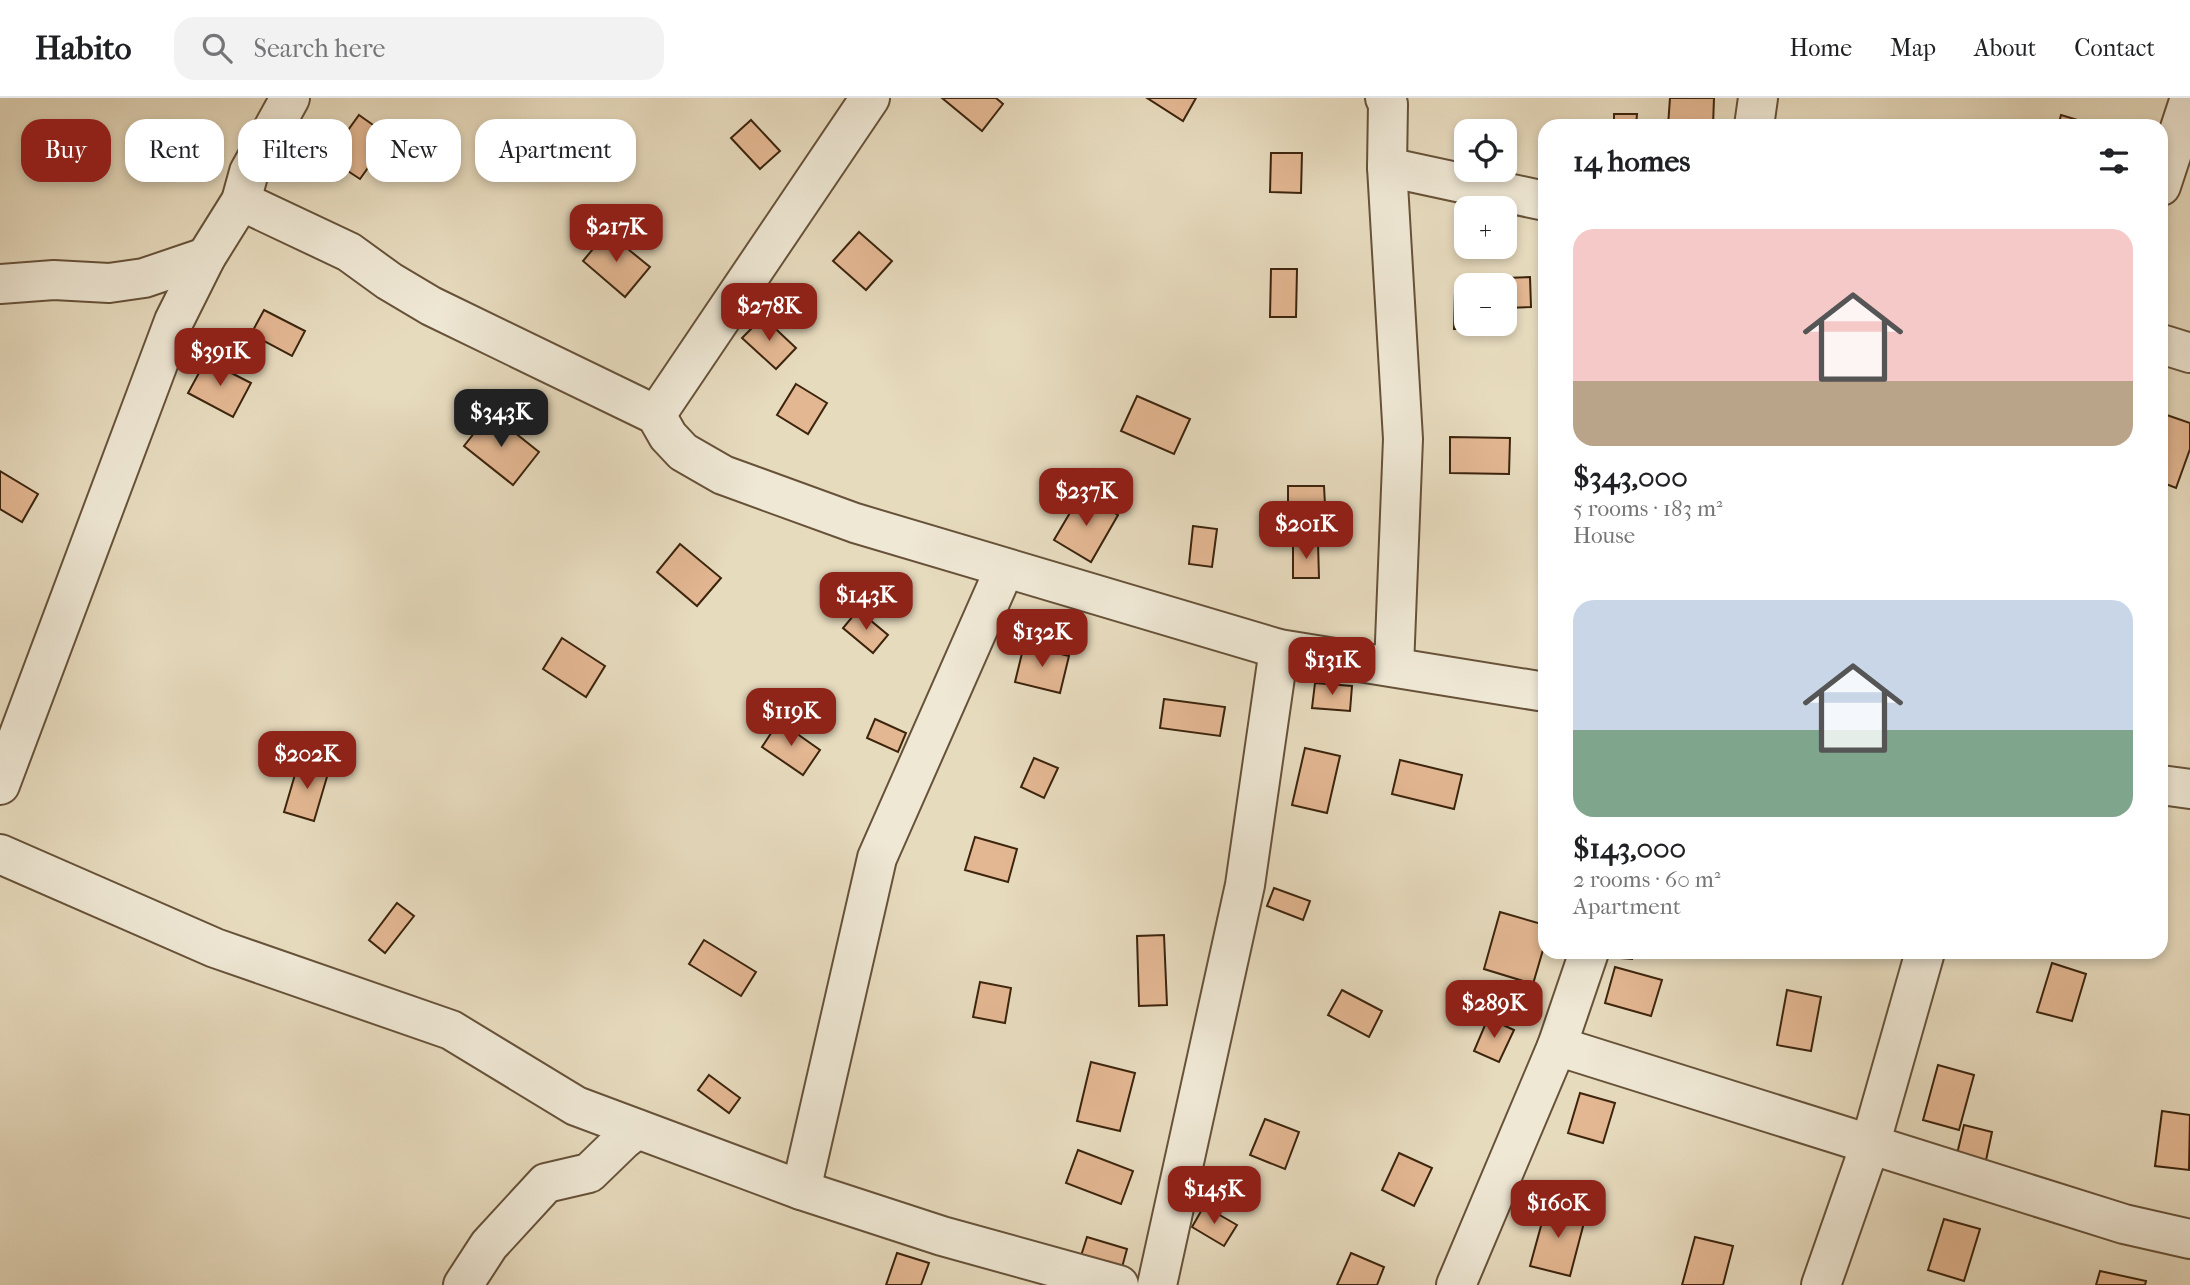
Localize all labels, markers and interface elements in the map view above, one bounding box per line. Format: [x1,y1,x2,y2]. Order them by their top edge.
search box [174,17,664,80]
text: Habito [35,29,132,68]
icon: search [198,29,236,67]
text: Search here [254,33,385,64]
text: Home [1790,34,1852,62]
text: Map [1890,34,1936,62]
text: About [1974,34,2036,62]
text: Contact [2074,34,2155,62]
chip: Buy [21,119,111,182]
chip: Rent [125,119,224,182]
chip: Filters [238,119,352,182]
chip: New [366,119,461,182]
chip: Apartment [475,119,636,182]
map controls [1454,119,1517,336]
button: locate [1454,119,1517,182]
icon: filters [2095,142,2133,180]
text: 14 homes [1573,144,1690,179]
button: + [1454,196,1517,259]
pin: $217K [567,204,665,264]
text: $217K [586,213,646,240]
button: − [1454,273,1517,336]
icon: home [1790,274,1916,400]
pin: $278K [720,284,818,343]
text: $278K [737,292,801,319]
pin: $391K [171,328,269,388]
text: $391K [190,337,250,364]
pin: $343K [452,390,550,449]
text: $343K [470,398,532,425]
text: $343,000 [1573,460,1688,495]
pin: $237K [1037,468,1135,528]
text: $237K [1055,477,1117,504]
text: 5 rooms · 183 m² [1573,495,1723,522]
pin: $201K [1257,502,1355,561]
text: $201K [1275,510,1337,537]
text: House [1573,522,1635,549]
pin: $143K [817,573,915,632]
text: $143K [836,581,896,608]
pin: $132K [993,610,1091,669]
text: $132K [1013,618,1071,645]
pin: $131K [1283,638,1381,697]
icon: home [1790,645,1916,771]
text: $131K [1304,646,1360,673]
pin: $119K [742,688,840,748]
text: $119K [762,697,820,724]
pin: $202K [258,732,356,791]
text: $202K [274,740,340,767]
text: $143,000 [1573,831,1686,866]
text: 2 rooms · 60 m² [1573,866,1720,893]
text: Apartment [1573,893,1681,920]
pin: $289K [1445,981,1543,1040]
text: $289K [1462,989,1526,1016]
pin: $145K [1165,1166,1263,1226]
text: $145K [1184,1175,1244,1202]
pin: $160K [1509,1180,1607,1240]
text: $160K [1527,1189,1589,1216]

